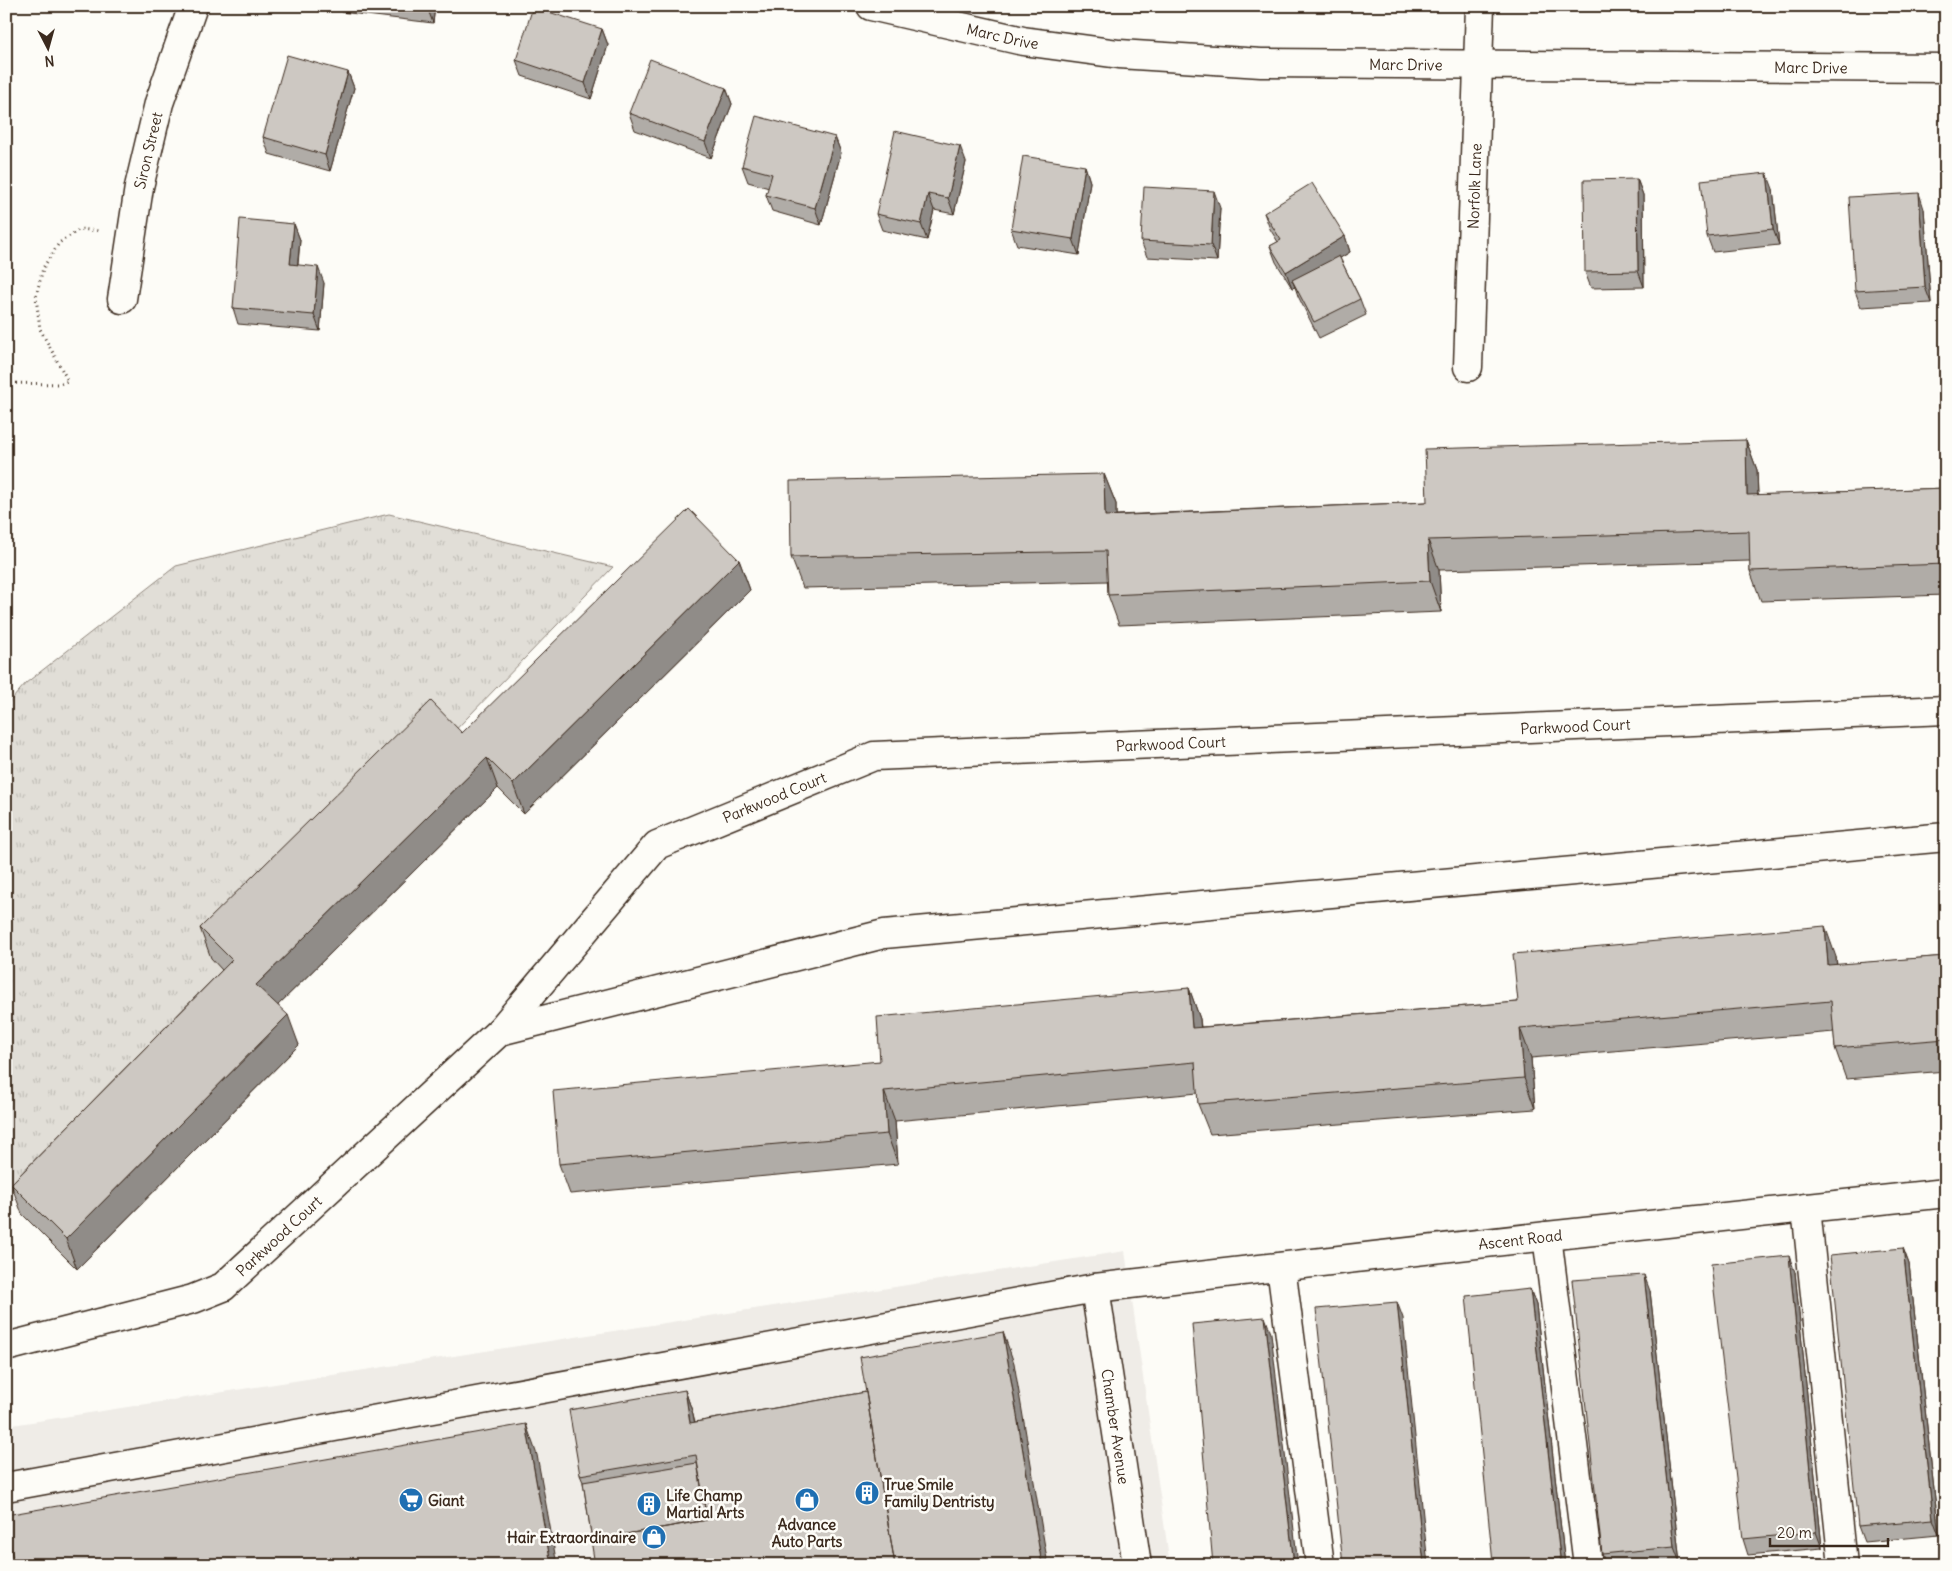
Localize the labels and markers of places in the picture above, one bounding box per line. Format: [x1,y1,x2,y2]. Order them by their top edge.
place label: True Smile Family Dentristy [884,1475,995,1512]
building icon: True Smile Family Dentristy [854,1480,880,1506]
place label: Life Champ Martial Arts [666,1486,744,1522]
supermarket icon: Giant [398,1487,424,1513]
shop icon: Advance Auto Parts [794,1487,820,1513]
place label: Giant [428,1491,465,1510]
building icon: Life Champ Martial Arts [636,1491,662,1517]
place label: Advance Auto Parts [772,1515,843,1551]
shop icon: Hair Extraordinaire [641,1524,667,1550]
place label: Hair Extraordinaire [507,1528,636,1547]

